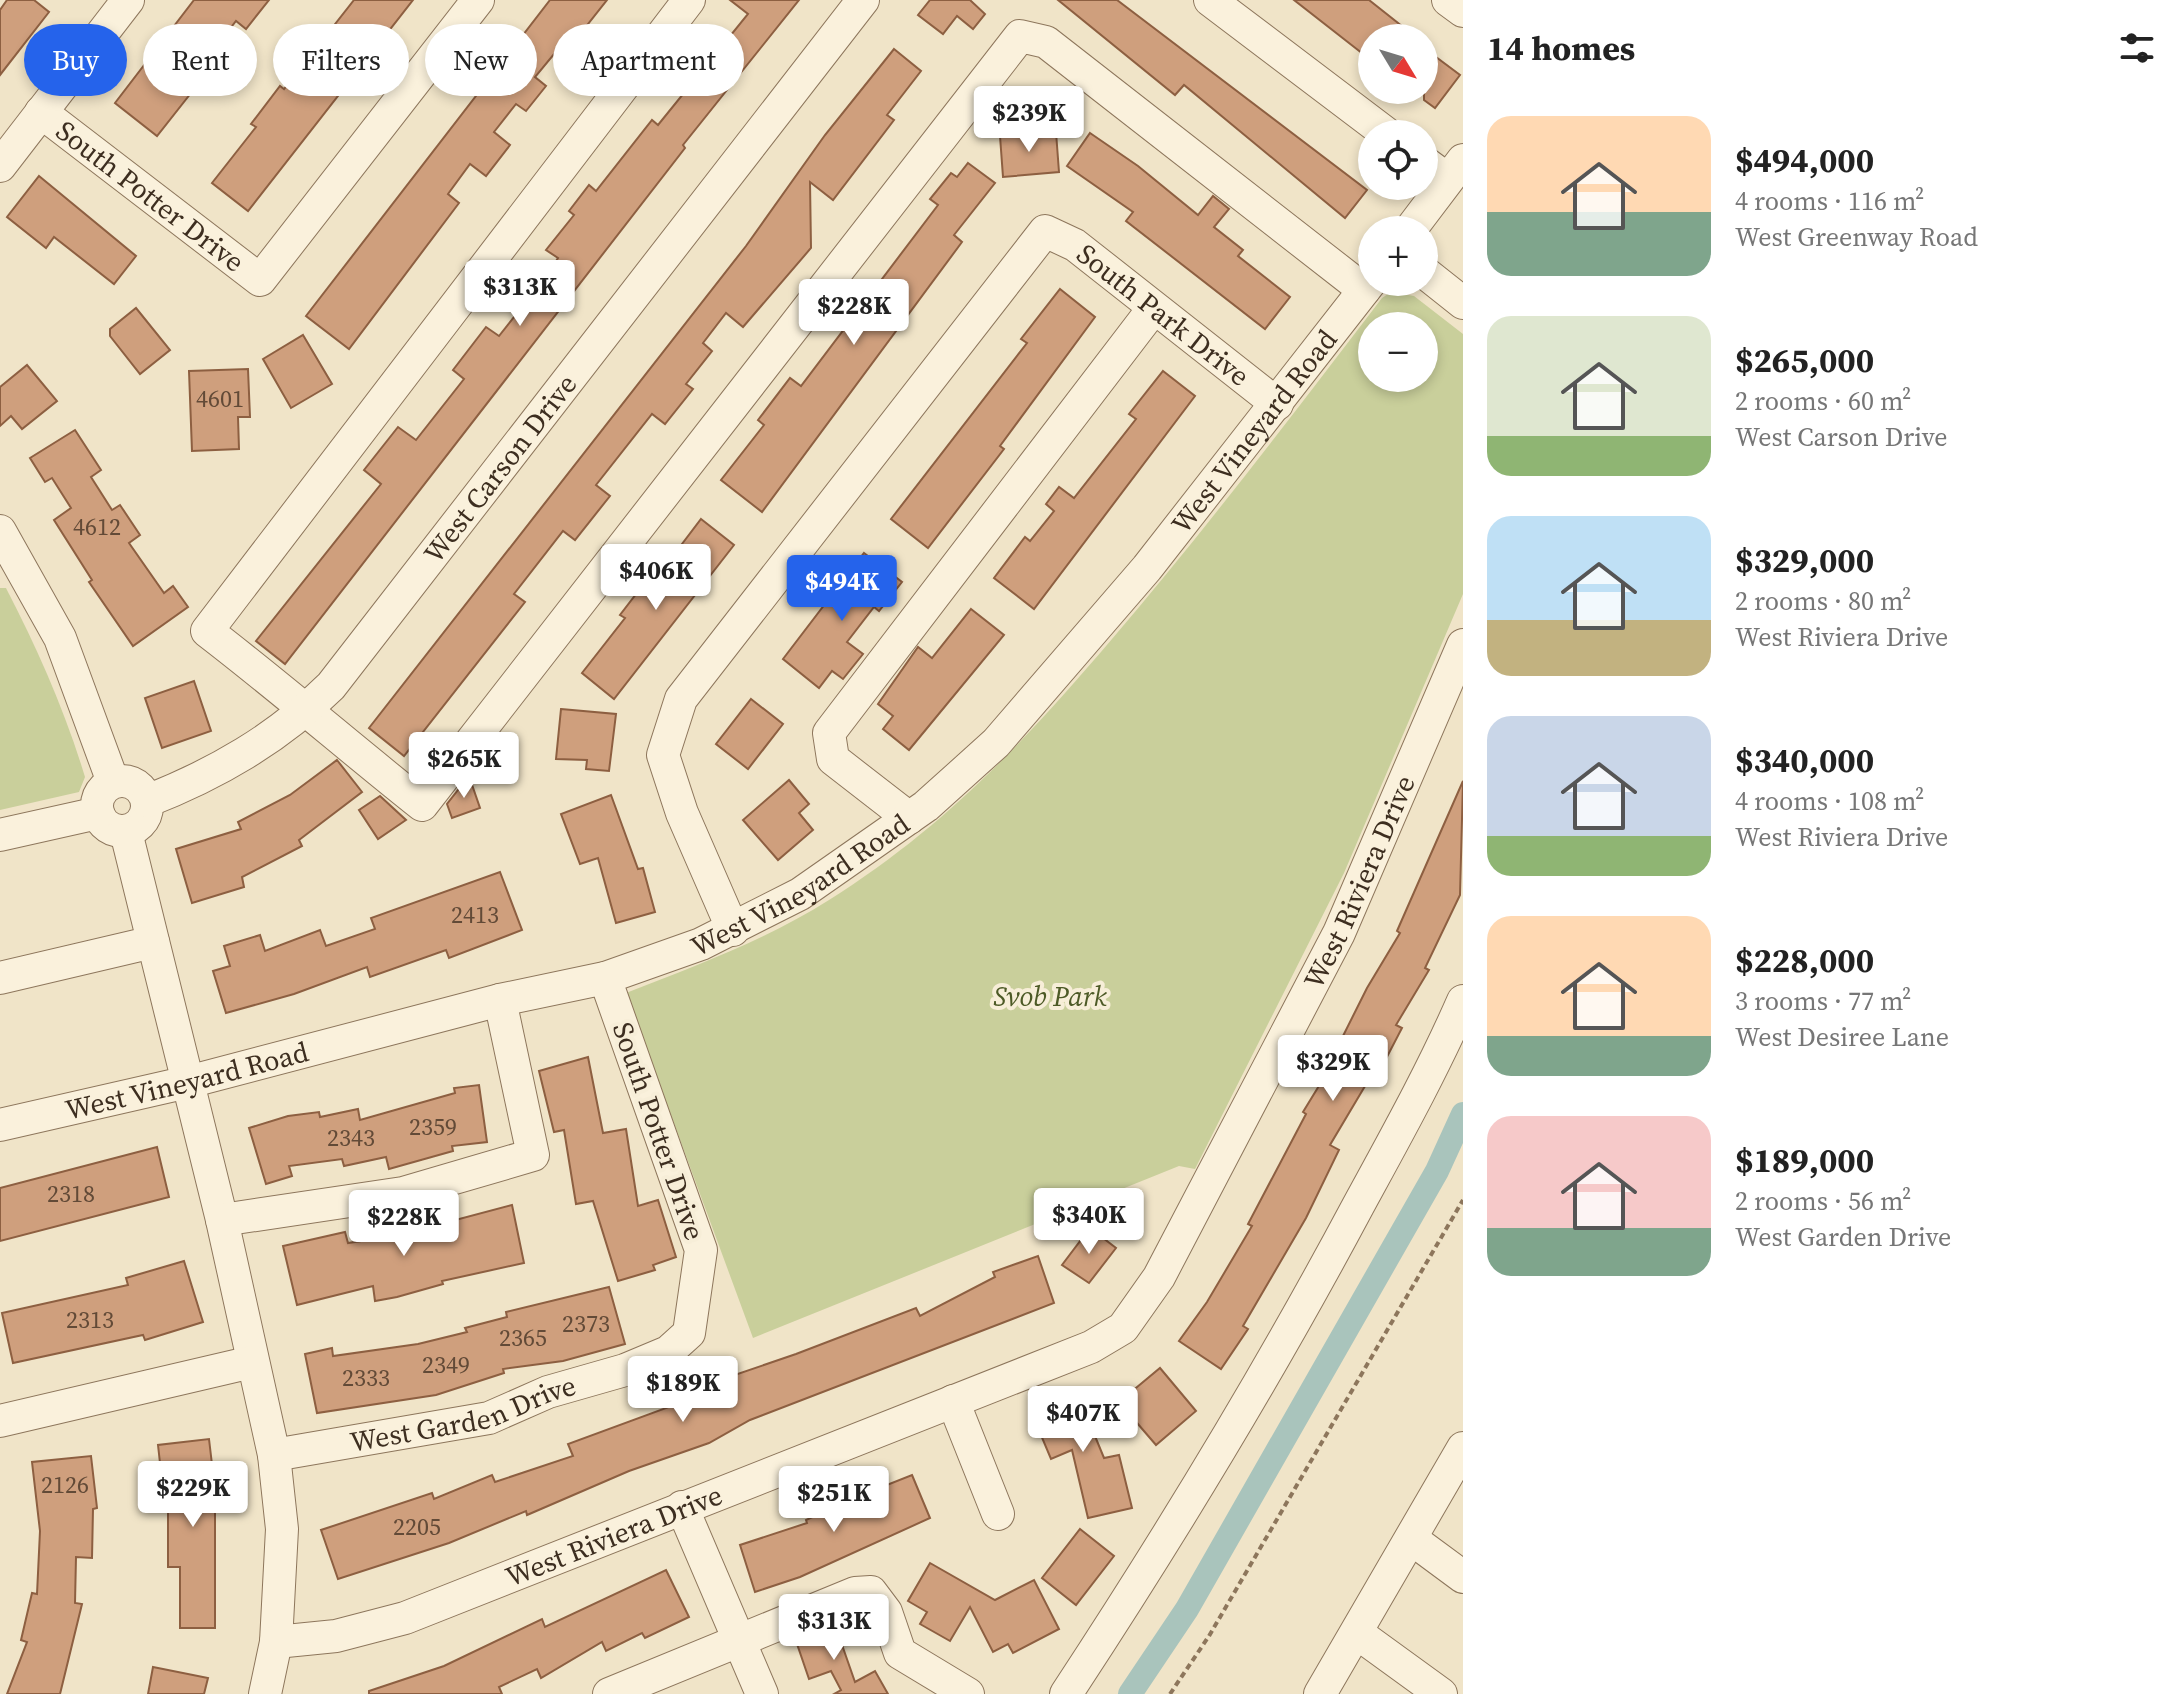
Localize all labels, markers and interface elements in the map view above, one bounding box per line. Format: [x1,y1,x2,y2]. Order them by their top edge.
chip: Buy [24,24,127,96]
chip: Rent [143,24,257,96]
chip: Filters [273,24,409,96]
chip: New [425,24,537,96]
chip: Apartment [553,24,744,96]
north arrow [1358,24,1438,104]
map controls [1358,24,1438,392]
text: 14 homes [1487,25,1635,71]
icon: filters [2115,26,2159,70]
pin: $239K [973,86,1085,154]
text: $239K [992,94,1066,130]
street label: South Potter Drive [48,112,252,280]
button: locate [1358,120,1438,200]
text: $494,000 [1735,137,1874,183]
icon: home [1551,148,1647,244]
text: 4 rooms · 116 m² [1735,183,1924,219]
button: + [1358,216,1438,296]
text: West Greenway Road [1735,219,1978,255]
street label: South Park Drive [1069,235,1258,394]
pin: $313K [464,260,576,328]
text: $313K [483,268,557,304]
pin: $228K [798,279,910,347]
text: $228K [817,287,891,323]
button: − [1358,312,1438,392]
street label: West Vineyard Road [1162,321,1346,541]
text: $265,000 [1735,337,1874,383]
icon: home [1551,348,1647,444]
street label: West Carson Drive [415,366,585,570]
house number: 4601 [196,382,244,415]
text: 2 rooms · 60 m² [1735,383,1911,419]
text: West Carson Drive [1735,419,1948,455]
house number: 4612 [73,510,121,543]
text: $329,000 [1735,537,1874,583]
pin: $406K [600,544,712,612]
icon: home [1551,548,1647,644]
text: $406K [619,552,693,588]
pin: $494K [786,555,898,623]
text: $494K [805,563,879,599]
text: 2 rooms · 80 m² [1735,583,1911,619]
text: West Riviera Drive [1735,619,1948,655]
pin: $265K [408,732,520,800]
text: $340,000 [1735,737,1874,783]
text: $265K [427,740,501,776]
icon: home [1551,748,1647,844]
street label: West Riviera Drive [1294,769,1424,995]
text: 4 rooms · 108 m² [1735,783,1924,819]
street label: West Vineyard Road [684,804,917,965]
text: West Riviera Drive [1735,819,1948,855]
house number: 2413 [451,898,499,931]
text: $228,000 [1735,937,1874,983]
icon: home [1551,948,1647,1044]
park label: Svob Park [993,977,1107,1015]
text: 3 rooms · 77 m² [1735,983,1911,1019]
street label: South Potter Drive [604,1017,714,1245]
text: West Desiree Lane [1735,1019,1949,1055]
street label: West Vineyard Road [62,1032,313,1128]
pin: $329K [1277,1035,1389,1103]
text: $329K [1296,1043,1370,1079]
house number: 2359 [409,1110,457,1143]
house number: 2343 [327,1121,375,1154]
text: $189,000 [1735,1137,1874,1183]
icon: home [1551,1148,1647,1244]
house number: 2318 [47,1177,95,1210]
text: 2 rooms · 56 m² [1735,1183,1911,1219]
pin: $340K [1033,1188,1145,1256]
pin: $228K [348,1190,460,1258]
text: $340K [1052,1196,1126,1232]
text: $228K [367,1198,441,1234]
text: West Garden Drive [1735,1219,1951,1255]
house number: 2313 [66,1303,114,1336]
house number: 2373 [562,1307,610,1340]
house number: 2365 [499,1321,547,1354]
house number: 2349 [422,1348,470,1381]
pin: $189K [627,1356,739,1424]
house number: 2333 [342,1361,390,1394]
text: $189K [646,1364,720,1400]
street label: West Garden Drive [347,1366,580,1461]
pin: $407K [1027,1386,1139,1454]
text: $407K [1046,1394,1120,1430]
pin: $229K [137,1461,249,1529]
pin: $251K [778,1466,890,1534]
house number: 2126 [41,1468,89,1501]
text: $229K [156,1469,230,1505]
text: $251K [797,1474,871,1510]
street label: West Riviera Drive [500,1476,728,1595]
house number: 2205 [393,1510,441,1543]
pin: $313K [778,1594,890,1662]
text: $313K [797,1602,871,1638]

